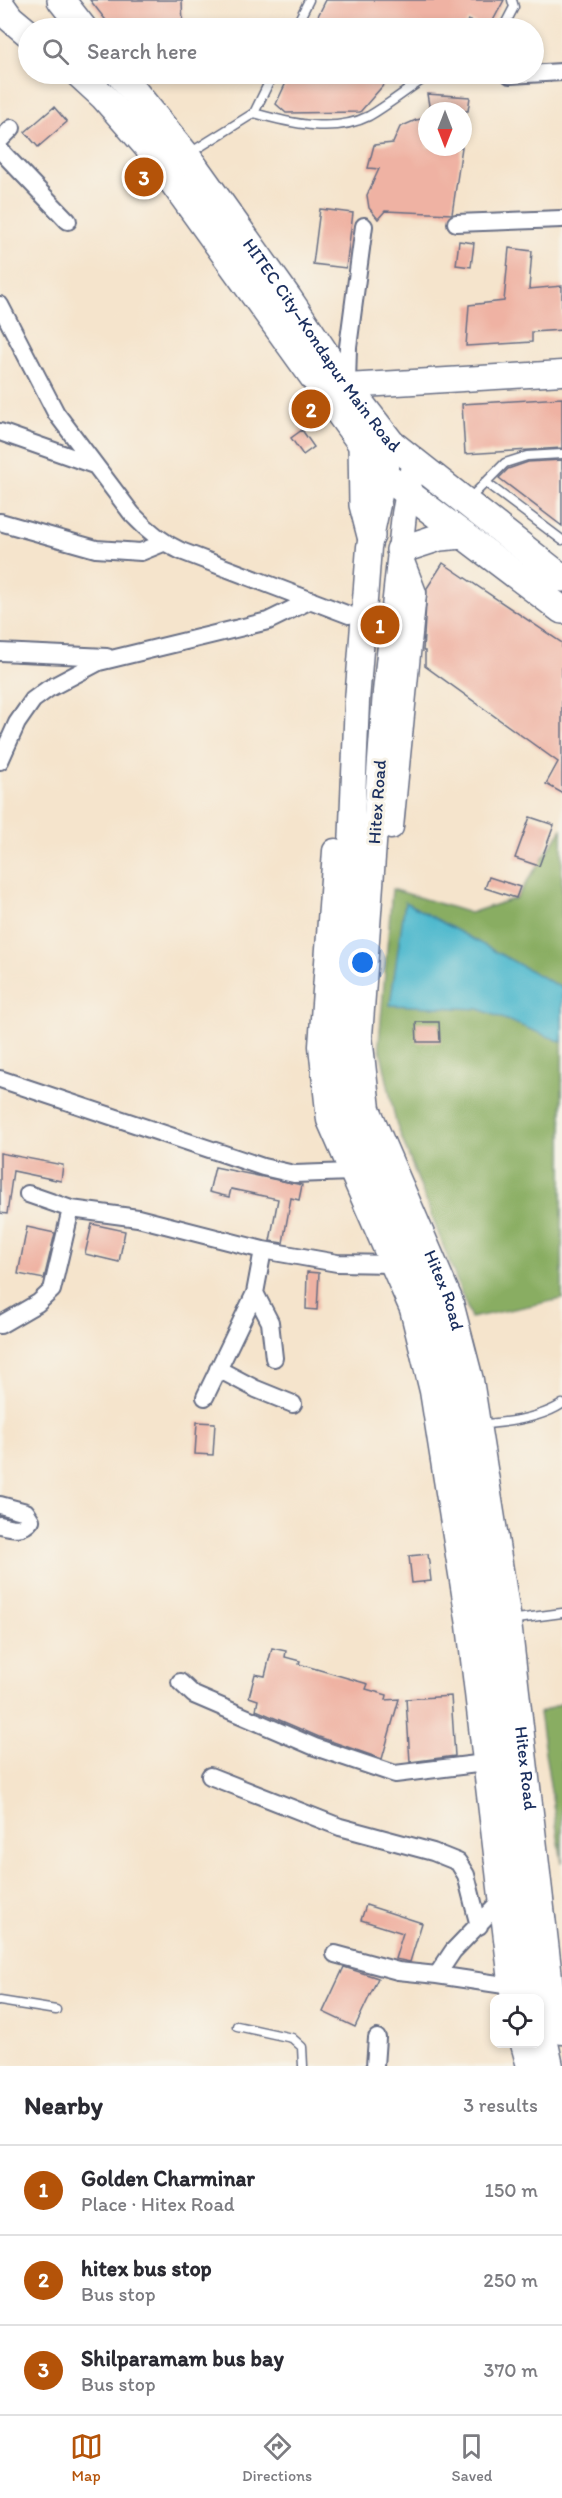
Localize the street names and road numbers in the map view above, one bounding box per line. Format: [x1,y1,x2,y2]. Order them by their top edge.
street label: HITEC City–Kondapur Main Road [238,234,405,457]
street label: Hitex Road [363,759,391,845]
street label: Hitex Road [419,1246,469,1333]
street label: Hitex Road [510,1725,542,1812]

